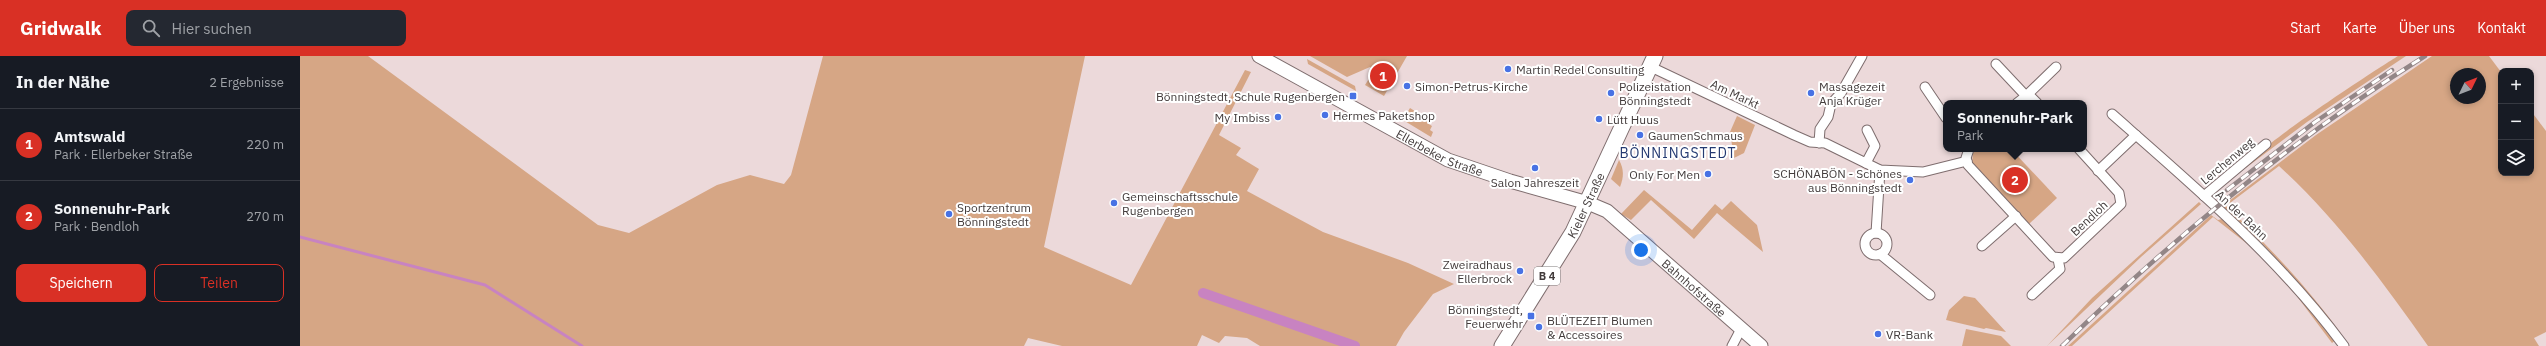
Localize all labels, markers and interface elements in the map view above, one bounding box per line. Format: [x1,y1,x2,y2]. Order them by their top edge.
search box [126,10,406,46]
text: Gridwalk [20,16,102,40]
icon: search [140,17,162,39]
text: Hier suchen [172,19,252,38]
text: Start [2290,19,2321,37]
text: Karte [2343,19,2377,37]
text: Über uns [2399,19,2455,37]
text: Kontakt [2477,19,2526,37]
pin: 1 [1370,61,1396,91]
place label: Martin Redel Consulting [1516,62,1645,77]
marker: Martin Redel Consulting [1503,64,1513,74]
north arrow [2450,68,2486,104]
map controls [2498,68,2534,176]
button: + [2498,68,2534,104]
text: In der Nähe [16,71,110,93]
text: 2 Ergebnisse [209,74,284,91]
street label: Am Markt [1708,76,1762,112]
place label: Simon-Petrus-Kirche [1415,79,1528,94]
place label: Polizeistation Bönningstedt [1619,79,1691,108]
place label: Massagezeit Anja Krüger [1819,79,1885,108]
marker: Simon-Petrus-Kirche [1402,81,1412,91]
marker: Polizeistation Bönningstedt [1606,88,1616,98]
marker: Massagezeit Anja Krüger [1806,88,1816,98]
place label: Bönningstedt, Schule Rugenbergen [1156,89,1345,104]
marker: Bönningstedt, Schule Rugenbergen [1348,91,1358,101]
popup [1943,100,2087,152]
button: − [2498,104,2534,140]
place label: Hermes Paketshop [1333,108,1435,123]
text: Sonnenuhr-Park [1957,108,2073,127]
place label: My Imbiss [1215,110,1270,125]
marker: Hermes Paketshop [1320,110,1330,120]
marker: My Imbiss [1273,112,1283,122]
place label: Lütt Huus [1607,112,1659,127]
marker: Lütt Huus [1594,114,1604,124]
street label: Ellerbeker Straße [1394,126,1485,179]
text: Amtswald [54,127,125,146]
text: Park [1957,127,1983,144]
place label: GaumenSchmaus [1648,128,1743,143]
marker: GaumenSchmaus [1635,130,1645,140]
street label: Lerchenweg [2197,134,2257,188]
text: 1 [25,136,33,153]
text: 220 m [246,136,284,153]
button: layers [2498,140,2534,176]
district label: BÖNNINGSTEDT [1619,144,1737,162]
text: Park · Ellerbeker Straße [54,146,193,163]
marker: Salon Jahreszeit [1530,163,1540,173]
pin: 2 [2002,165,2028,195]
place label: SCHÖNABÖN - Schönes aus Bönningstedt [1773,166,1902,195]
place label: Only For Men [1629,167,1700,182]
marker: Only For Men [1703,169,1713,179]
street label: Kieler Straße [1564,170,1607,241]
place label: Salon Jahreszeit [1491,175,1579,190]
marker: SCHÖNABÖN - Schönes aus Bönningstedt [1905,175,1915,185]
street label: An der Bahn [2213,187,2271,243]
place label: Gemeinschaftsschule Rugenbergen [1122,189,1239,218]
street label: Bendloh [2067,197,2111,239]
marker: Gemeinschaftsschule Rugenbergen [1109,198,1119,208]
text: Sonnenuhr-Park [54,199,170,218]
place label: Sportzentrum Bönningstedt [957,200,1031,229]
text: 2 [25,208,33,225]
text: 270 m [246,208,284,225]
marker: Sportzentrum Bönningstedt [944,209,954,219]
text: Park · Bendloh [54,218,139,235]
your location [1631,240,1651,260]
street label: Bahnhofstraße [1659,255,1730,320]
place label: Zweiradhaus Ellerbrock [1443,257,1513,286]
button: Speichern [16,264,146,302]
button: Teilen [154,264,284,302]
marker: Zweiradhaus Ellerbrock [1515,266,1525,276]
road number: B 4 [1534,267,1560,285]
place label: Bönningstedt, Feuerwehr [1448,302,1524,331]
marker: Bönningstedt, Feuerwehr [1526,311,1536,321]
place label: BLÜTEZEIT Blumen & Accessoires [1547,313,1653,342]
marker: BLÜTEZEIT Blumen & Accessoires [1534,322,1544,332]
place label: VR-Bank [1886,327,1934,342]
marker: VR-Bank [1873,329,1883,339]

